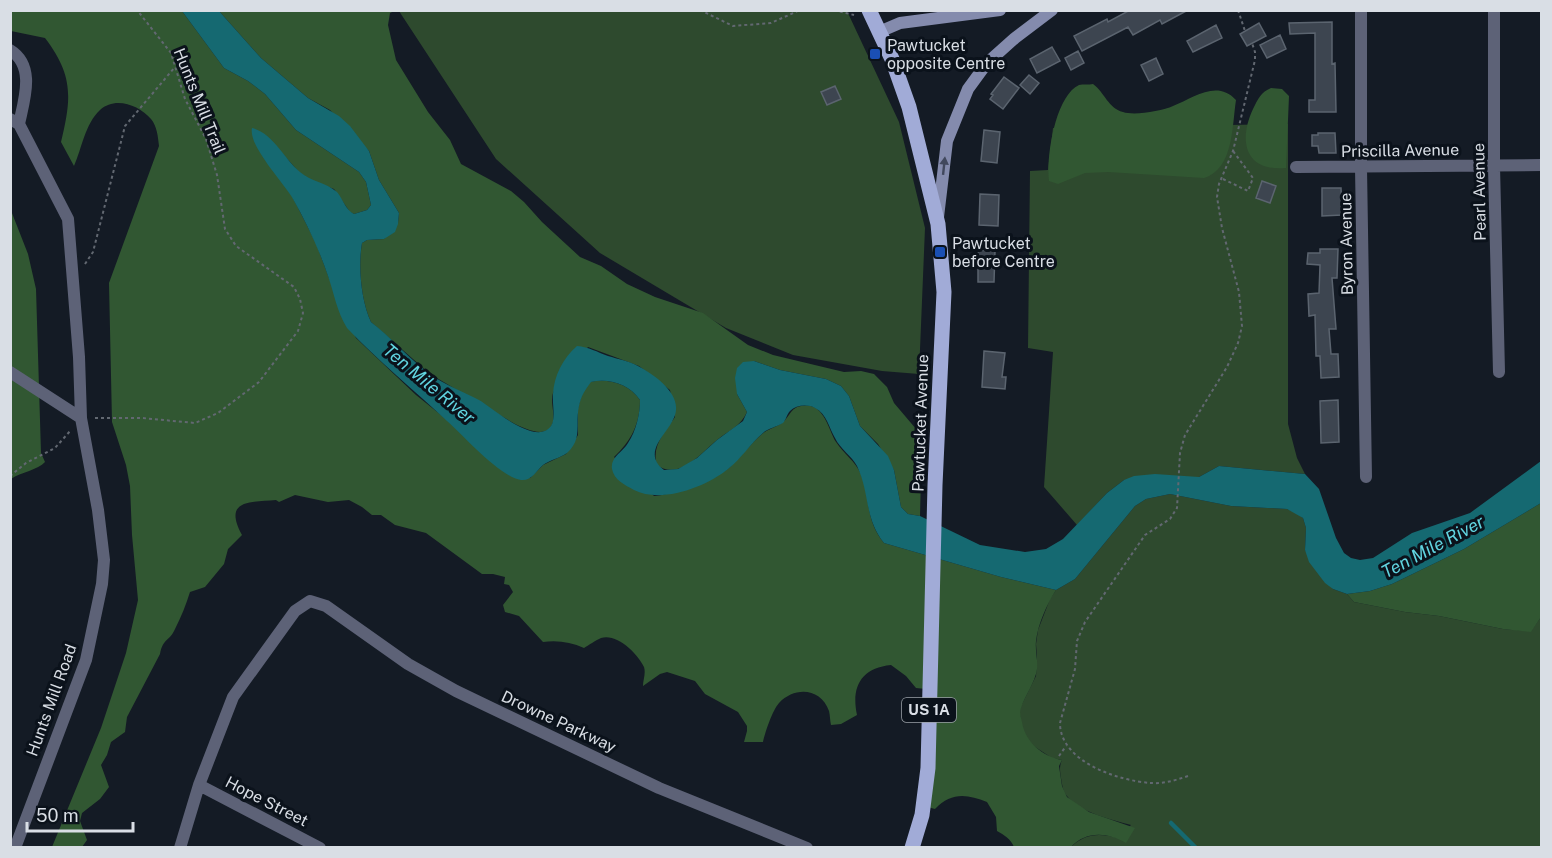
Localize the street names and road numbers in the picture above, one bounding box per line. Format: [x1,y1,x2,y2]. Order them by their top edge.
street label: Hunts Mill Trail [170,45,230,157]
street label: Priscilla Avenue [1341,140,1459,161]
street label: Pearl Avenue [1469,143,1490,241]
street label: Byron Avenue [1336,193,1357,295]
street label: Pawtucket Avenue [909,354,932,492]
street label: Hunts Mill Road [22,641,81,759]
street label: Drowne Parkway [498,687,620,757]
road number: US 1A [902,698,956,722]
street label: Hope Street [222,772,311,830]

